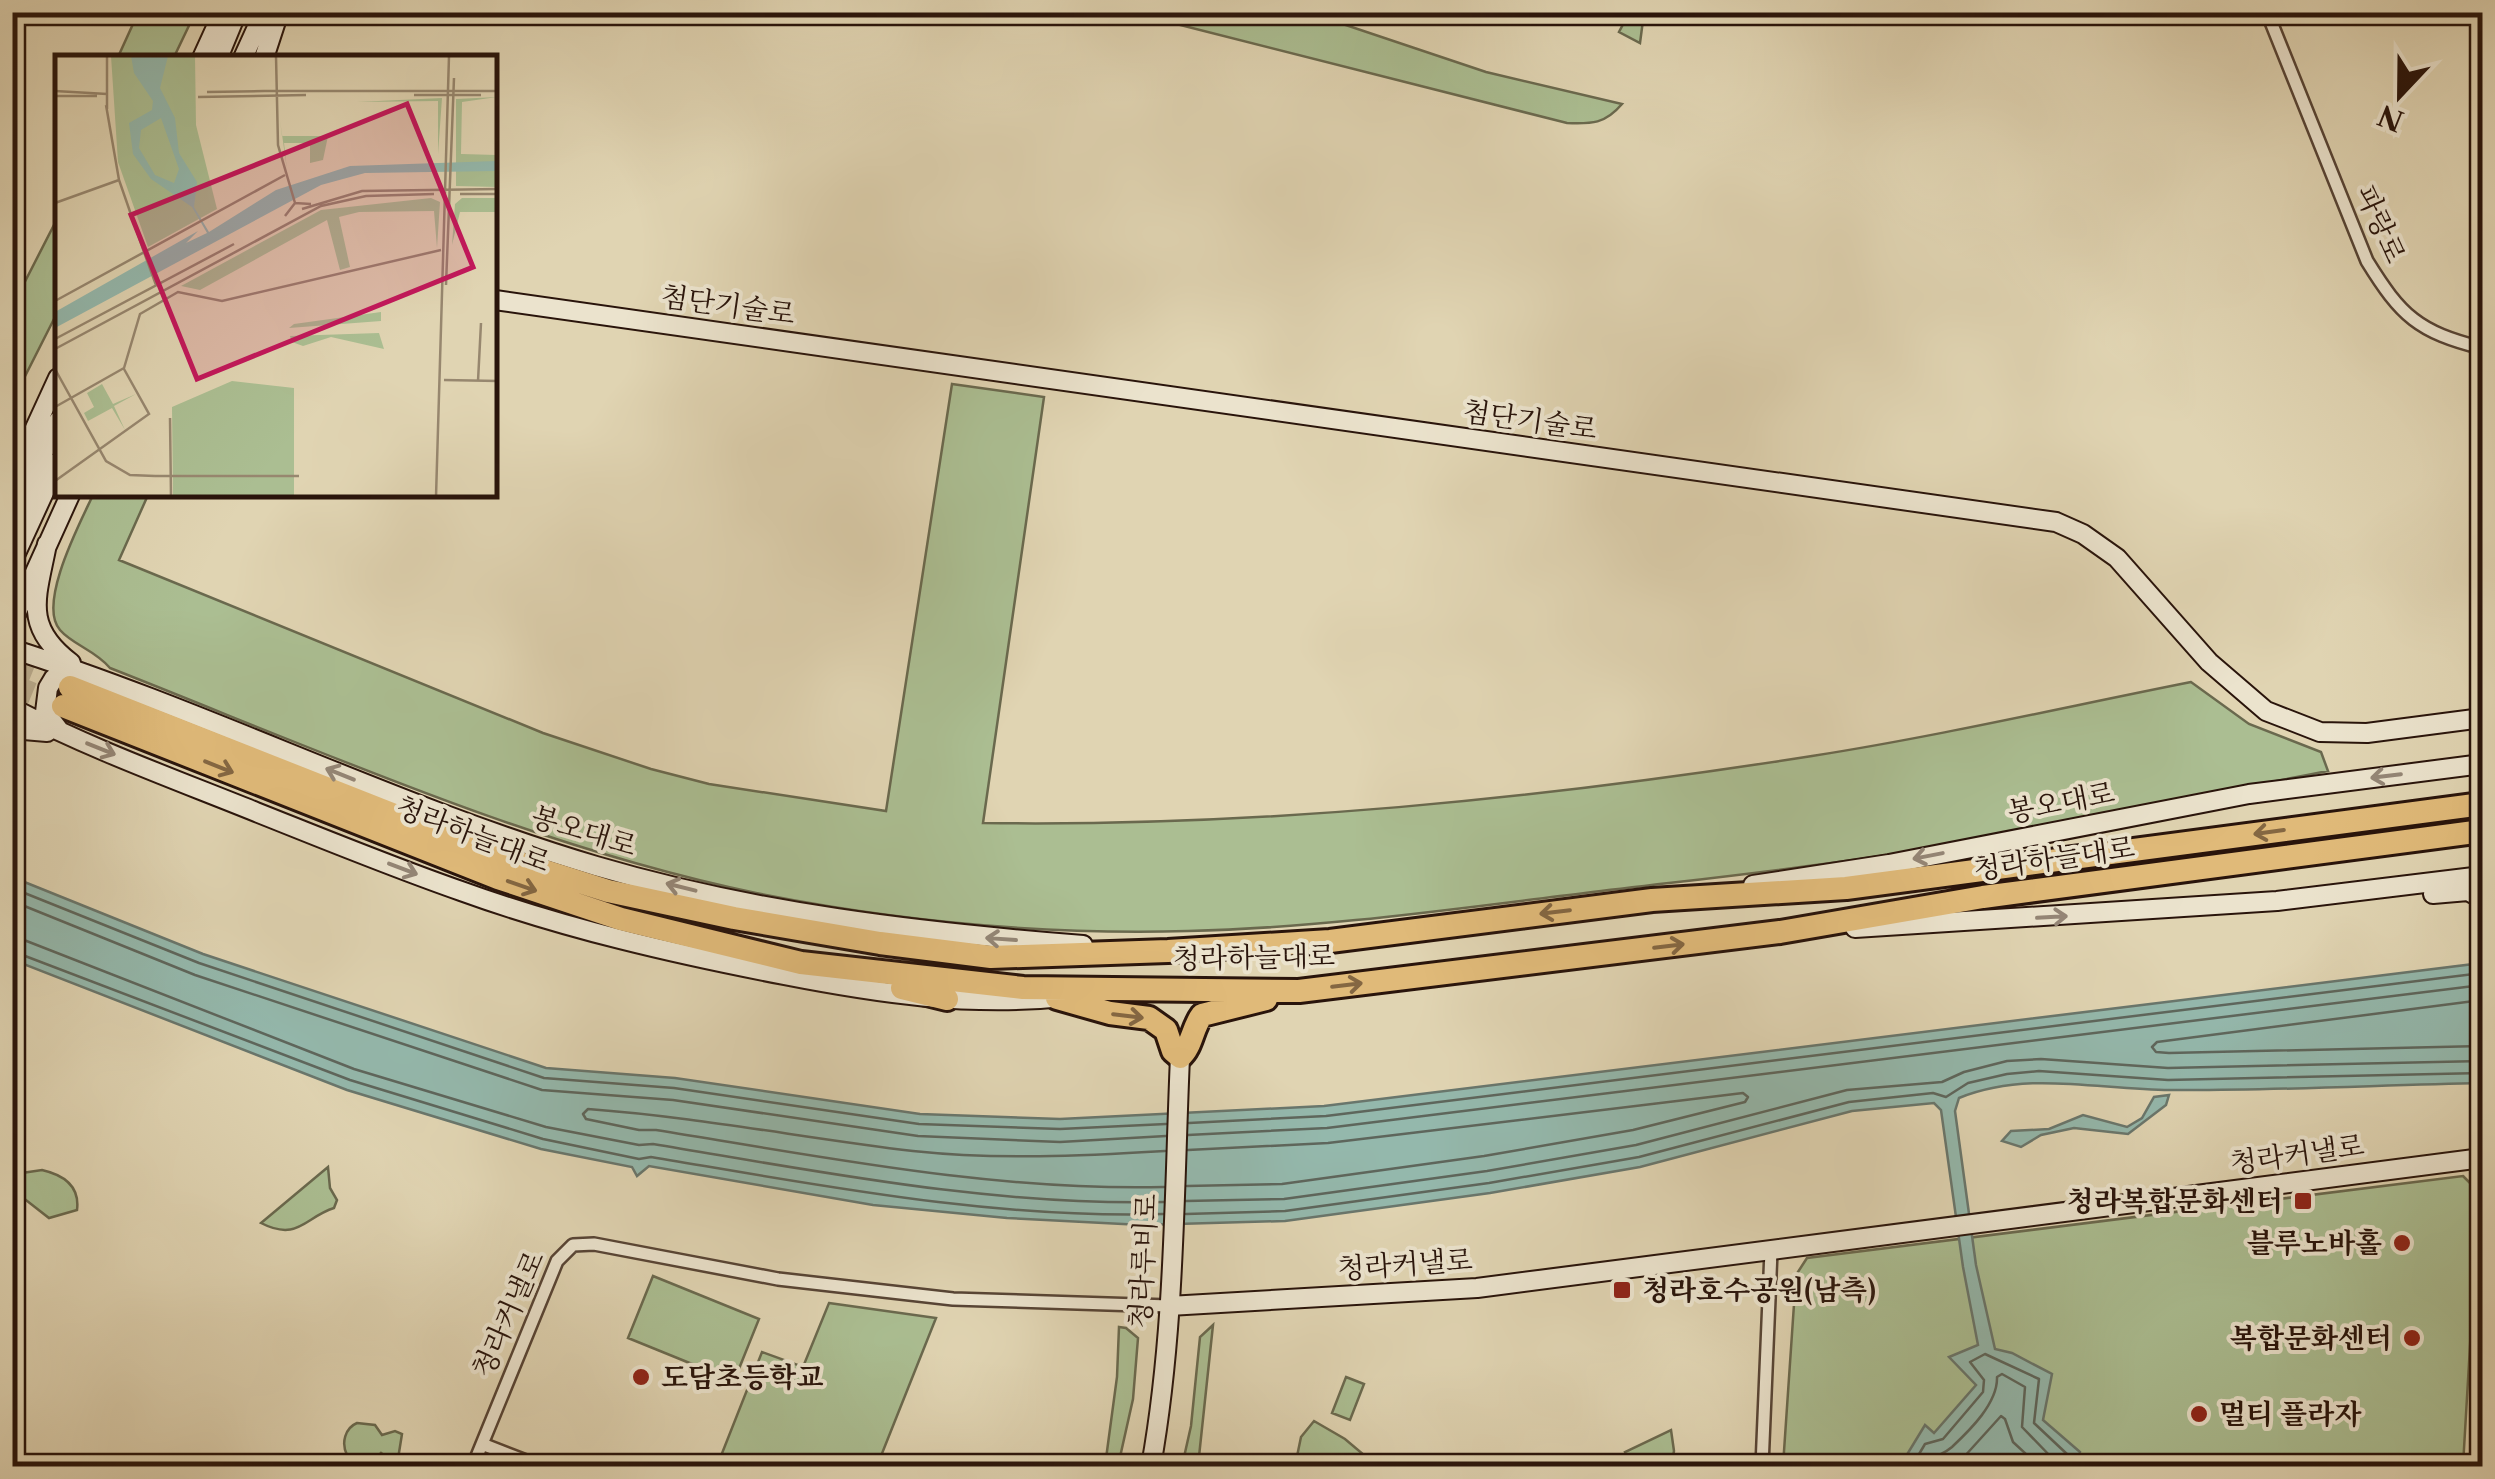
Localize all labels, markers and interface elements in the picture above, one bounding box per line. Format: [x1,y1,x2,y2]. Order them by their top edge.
north arrow [2350,45,2450,145]
inset map [55,55,498,498]
text: N [2373,98,2408,139]
street label: 파랑로 [2349,180,2413,268]
street label: 첨단기술로 [659,279,797,331]
street label: 첨단기술로 [1461,394,1599,446]
one-way arrow [85,742,115,760]
one-way arrow [203,760,234,778]
one-way arrow [325,763,355,781]
one-way arrow [2370,768,2402,786]
street label: 봉오대로 [2005,775,2117,829]
street label: 청라하늘대로 [391,789,555,879]
street label: 봉오대로 [527,799,641,863]
one-way arrow [2253,824,2286,842]
street label: 청라하늘대로 [1971,830,2137,886]
one-way arrow [1913,848,1945,867]
one-way arrow [386,861,417,879]
one-way arrow [666,877,698,895]
one-way arrow [505,878,536,896]
one-way arrow [1539,904,1571,922]
one-way arrow [2036,907,2068,926]
one-way arrow [986,929,1018,948]
one-way arrow [1653,936,1685,955]
street label: 청라하늘대로 [1173,939,1335,975]
one-way arrow [1330,975,1362,994]
one-way arrow [1111,1007,1144,1025]
street label: 청라커낼로 [2228,1128,2366,1180]
place label: 청라복합문화센터 [2067,1184,2283,1218]
marker: 청라복합문화센터 [2292,1190,2314,1212]
street label: 청라루비로 [1122,1193,1164,1329]
place label: 블루노바홀 [2247,1226,2382,1260]
marker: 블루노바홀 [2391,1232,2413,1254]
street label: 청라커낼로 [1336,1242,1474,1286]
street label: 청라커낼로 [465,1245,551,1383]
place label: 청라호수공원(남측) [1642,1273,1876,1307]
marker: 청라호수공원(남측) [1611,1279,1633,1301]
place label: 복합문화센터 [2230,1321,2392,1355]
marker: 복합문화센터 [2401,1327,2423,1349]
place label: 도담초등학교 [661,1360,823,1394]
marker: 도담초등학교 [630,1366,652,1388]
place label: 멀티 플라자 [2219,1397,2362,1431]
marker: 멀티 플라자 [2188,1403,2210,1425]

